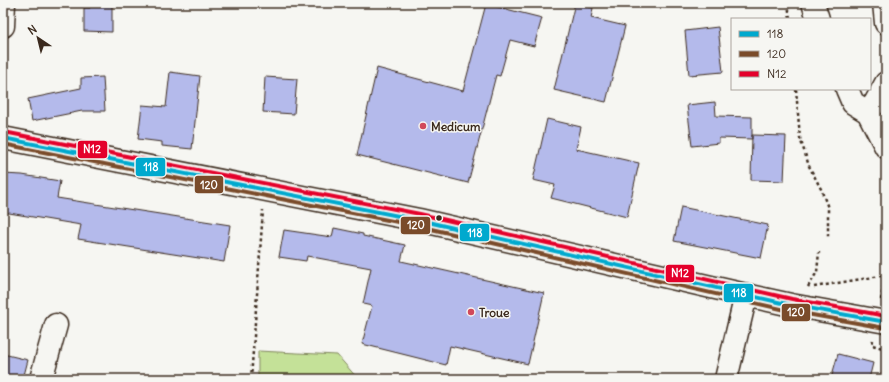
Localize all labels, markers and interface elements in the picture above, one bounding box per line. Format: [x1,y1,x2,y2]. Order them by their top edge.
north arrow [18,18,58,58]
legend [731,18,871,90]
text: N [25,22,39,38]
text: 118 [767,26,784,41]
text: 120 [767,46,786,61]
text: N12 [767,66,787,81]
place label: Medicum [431,119,481,134]
marker: Medicum [418,121,428,131]
line badge: N12 [77,140,108,159]
text: N12 [83,142,101,156]
line badge: 118 [135,157,166,177]
text: 118 [143,160,159,174]
line badge: 120 [194,175,224,194]
text: 120 [200,178,218,192]
unlabelled marker [434,213,444,223]
line badge: 120 [400,216,431,235]
text: 120 [407,218,425,232]
line badge: 118 [459,223,490,242]
text: 118 [467,226,483,240]
line badge: N12 [665,264,695,283]
text: N12 [671,266,689,280]
line badge: 118 [723,283,754,303]
text: 118 [731,286,747,300]
line badge: 120 [781,303,811,322]
place label: Troue [479,305,510,320]
text: 120 [787,305,805,319]
marker: Troue [466,307,476,317]

